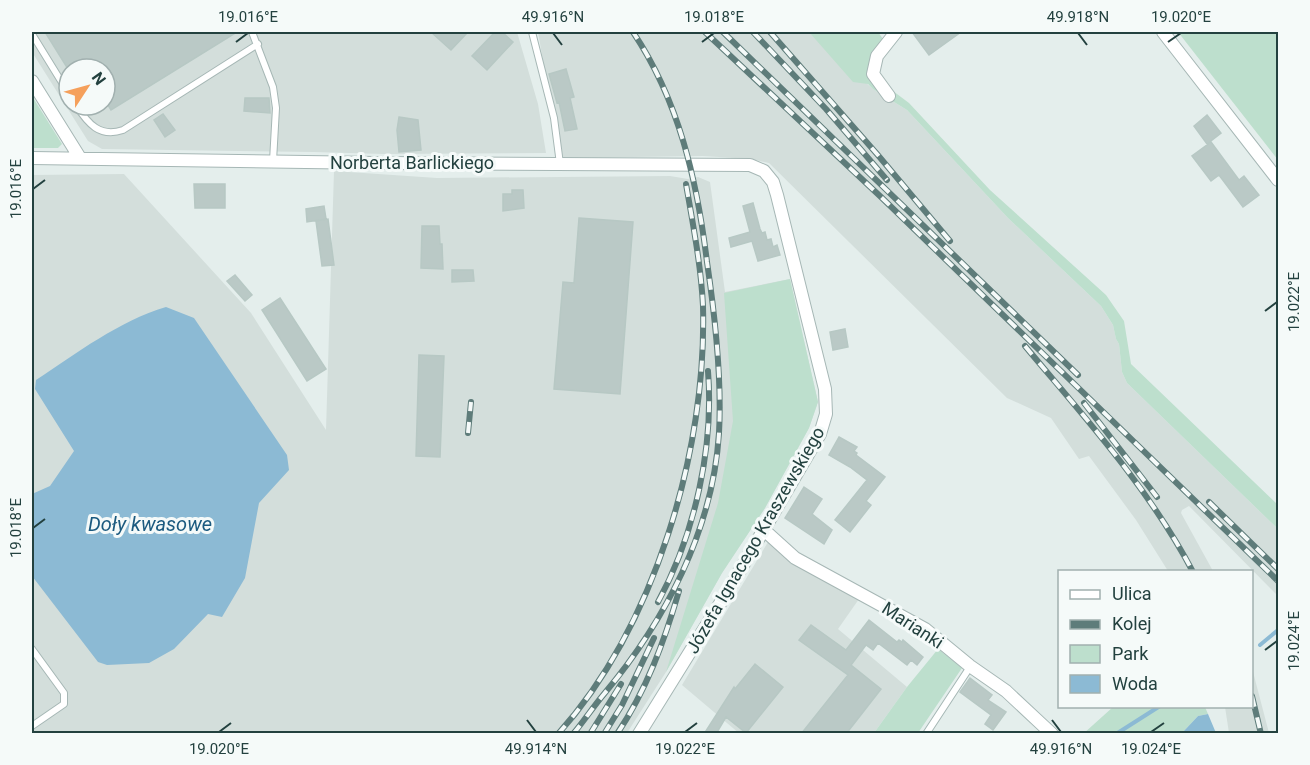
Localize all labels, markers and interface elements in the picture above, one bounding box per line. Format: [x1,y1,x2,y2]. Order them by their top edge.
text: 19.016°E [218,8,279,26]
text: 49.916°N [522,8,584,26]
text: 19.018°E [684,8,745,26]
text: 49.918°N [1047,8,1109,26]
text: 19.020°E [1151,8,1212,26]
north arrow [57,57,117,117]
text: N [88,68,110,89]
street label: Norberta Barlickiego [330,152,494,173]
text: 19.016°E [7,158,25,219]
text: 19.022°E [1285,271,1303,332]
street label: Józefa Ignacego Kraszewskiego [681,423,829,657]
text: 19.018°E [7,497,25,558]
water label: Doły kwasowe [88,512,212,536]
legend [1058,570,1253,708]
text: Ulica [1112,583,1152,604]
street label: Marianki [878,597,948,653]
text: 19.024°E [1285,610,1303,671]
text: Kolej [1112,613,1152,634]
text: Park [1112,643,1149,664]
text: Woda [1112,673,1158,694]
text: 19.020°E [189,740,250,758]
text: 49.914°N [505,740,567,758]
text: 19.022°E [655,740,716,758]
text: 49.916°N [1030,740,1092,758]
text: 19.024°E [1121,740,1182,758]

